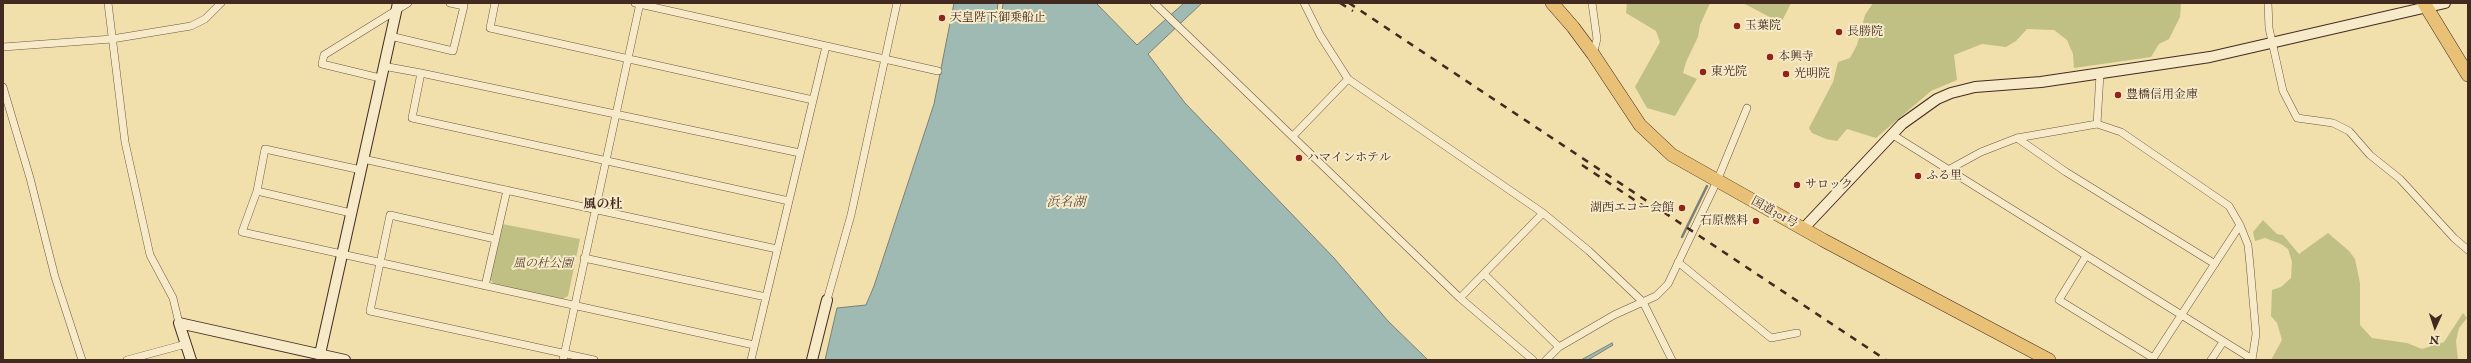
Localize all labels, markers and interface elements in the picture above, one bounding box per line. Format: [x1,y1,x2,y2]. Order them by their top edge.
place label: 天皇陛下御乗船止 [950,11,1046,25]
marker: 天皇陛下御乗船止 [937,13,947,23]
place label: 玉葉院 [1745,19,1781,33]
marker: 玉葉院 [1732,21,1742,31]
place label: 長勝院 [1847,25,1883,39]
marker: 長勝院 [1834,27,1844,37]
place label: 本興寺 [1778,50,1814,64]
marker: 本興寺 [1765,52,1775,62]
place label: 東光院 [1711,65,1747,79]
marker: 東光院 [1698,67,1708,77]
place label: 光明院 [1794,67,1830,81]
marker: 光明院 [1781,69,1791,79]
place label: 豊橋信用金庫 [2126,88,2198,102]
marker: 豊橋信用金庫 [2113,90,2123,100]
place label: ハマインホテル [1307,151,1391,165]
marker: ハマインホテル [1294,153,1304,163]
place label: ふる里 [1926,169,1962,183]
marker: ふる里 [1913,171,1923,181]
place label: サロック [1805,178,1853,192]
marker: サロック [1792,180,1802,190]
street label: 国道301号 [1748,194,1800,232]
water label: 浜名湖 [1047,195,1085,211]
district label: 風の杜 [584,197,622,213]
place label: 湖西エコー会館 [1590,201,1674,215]
marker: 湖西エコー会館 [1677,203,1687,213]
place label: 石原燃料 [1700,214,1748,228]
marker: 石原燃料 [1751,216,1761,226]
park label: 風の杜公園 [513,257,573,271]
north arrow [2415,307,2455,347]
text: N [2429,333,2440,346]

